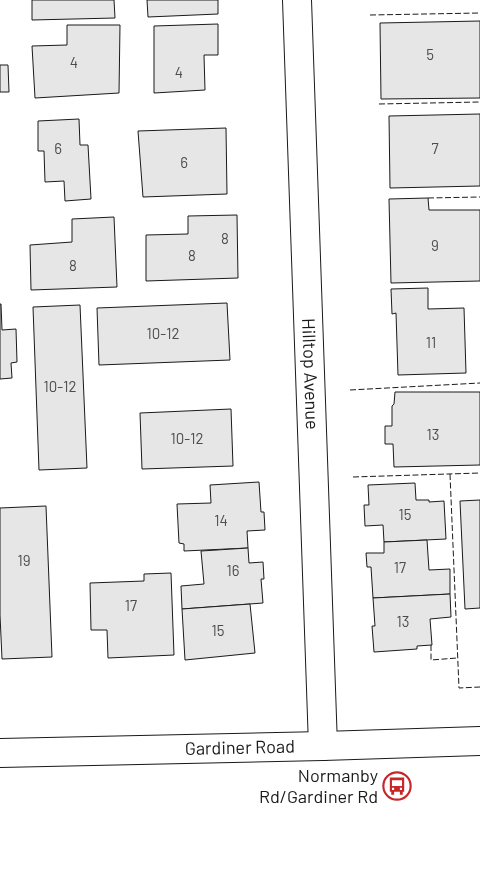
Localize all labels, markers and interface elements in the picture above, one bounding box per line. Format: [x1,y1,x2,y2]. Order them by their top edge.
house number: 5 [426,45,434,63]
house number: 4 [70,53,78,71]
house number: 4 [175,63,183,81]
house number: 6 [54,139,62,157]
house number: 7 [431,139,439,157]
house number: 6 [180,153,188,171]
house number: 8 [221,229,229,247]
house number: 9 [431,236,439,254]
house number: 8 [188,246,196,264]
house number: 8 [69,256,77,274]
street label: Hilltop Avenue [298,318,324,430]
house number: 10-12 [147,324,179,342]
house number: 11 [426,333,436,351]
house number: 10-12 [44,377,76,395]
house number: 13 [427,425,439,443]
house number: 10-12 [171,429,203,447]
house number: 15 [399,505,411,523]
house number: 14 [214,511,228,529]
house number: 19 [17,551,31,569]
house number: 17 [394,558,406,576]
house number: 16 [227,561,239,579]
house number: 17 [125,596,137,614]
house number: 13 [397,612,409,630]
house number: 15 [212,621,224,639]
street label: Gardiner Road [185,735,295,759]
place label: Normanby Rd/Gardiner Rd [259,764,378,807]
bus stop icon: Normanby Rd/Gardiner Rd [382,771,412,801]

